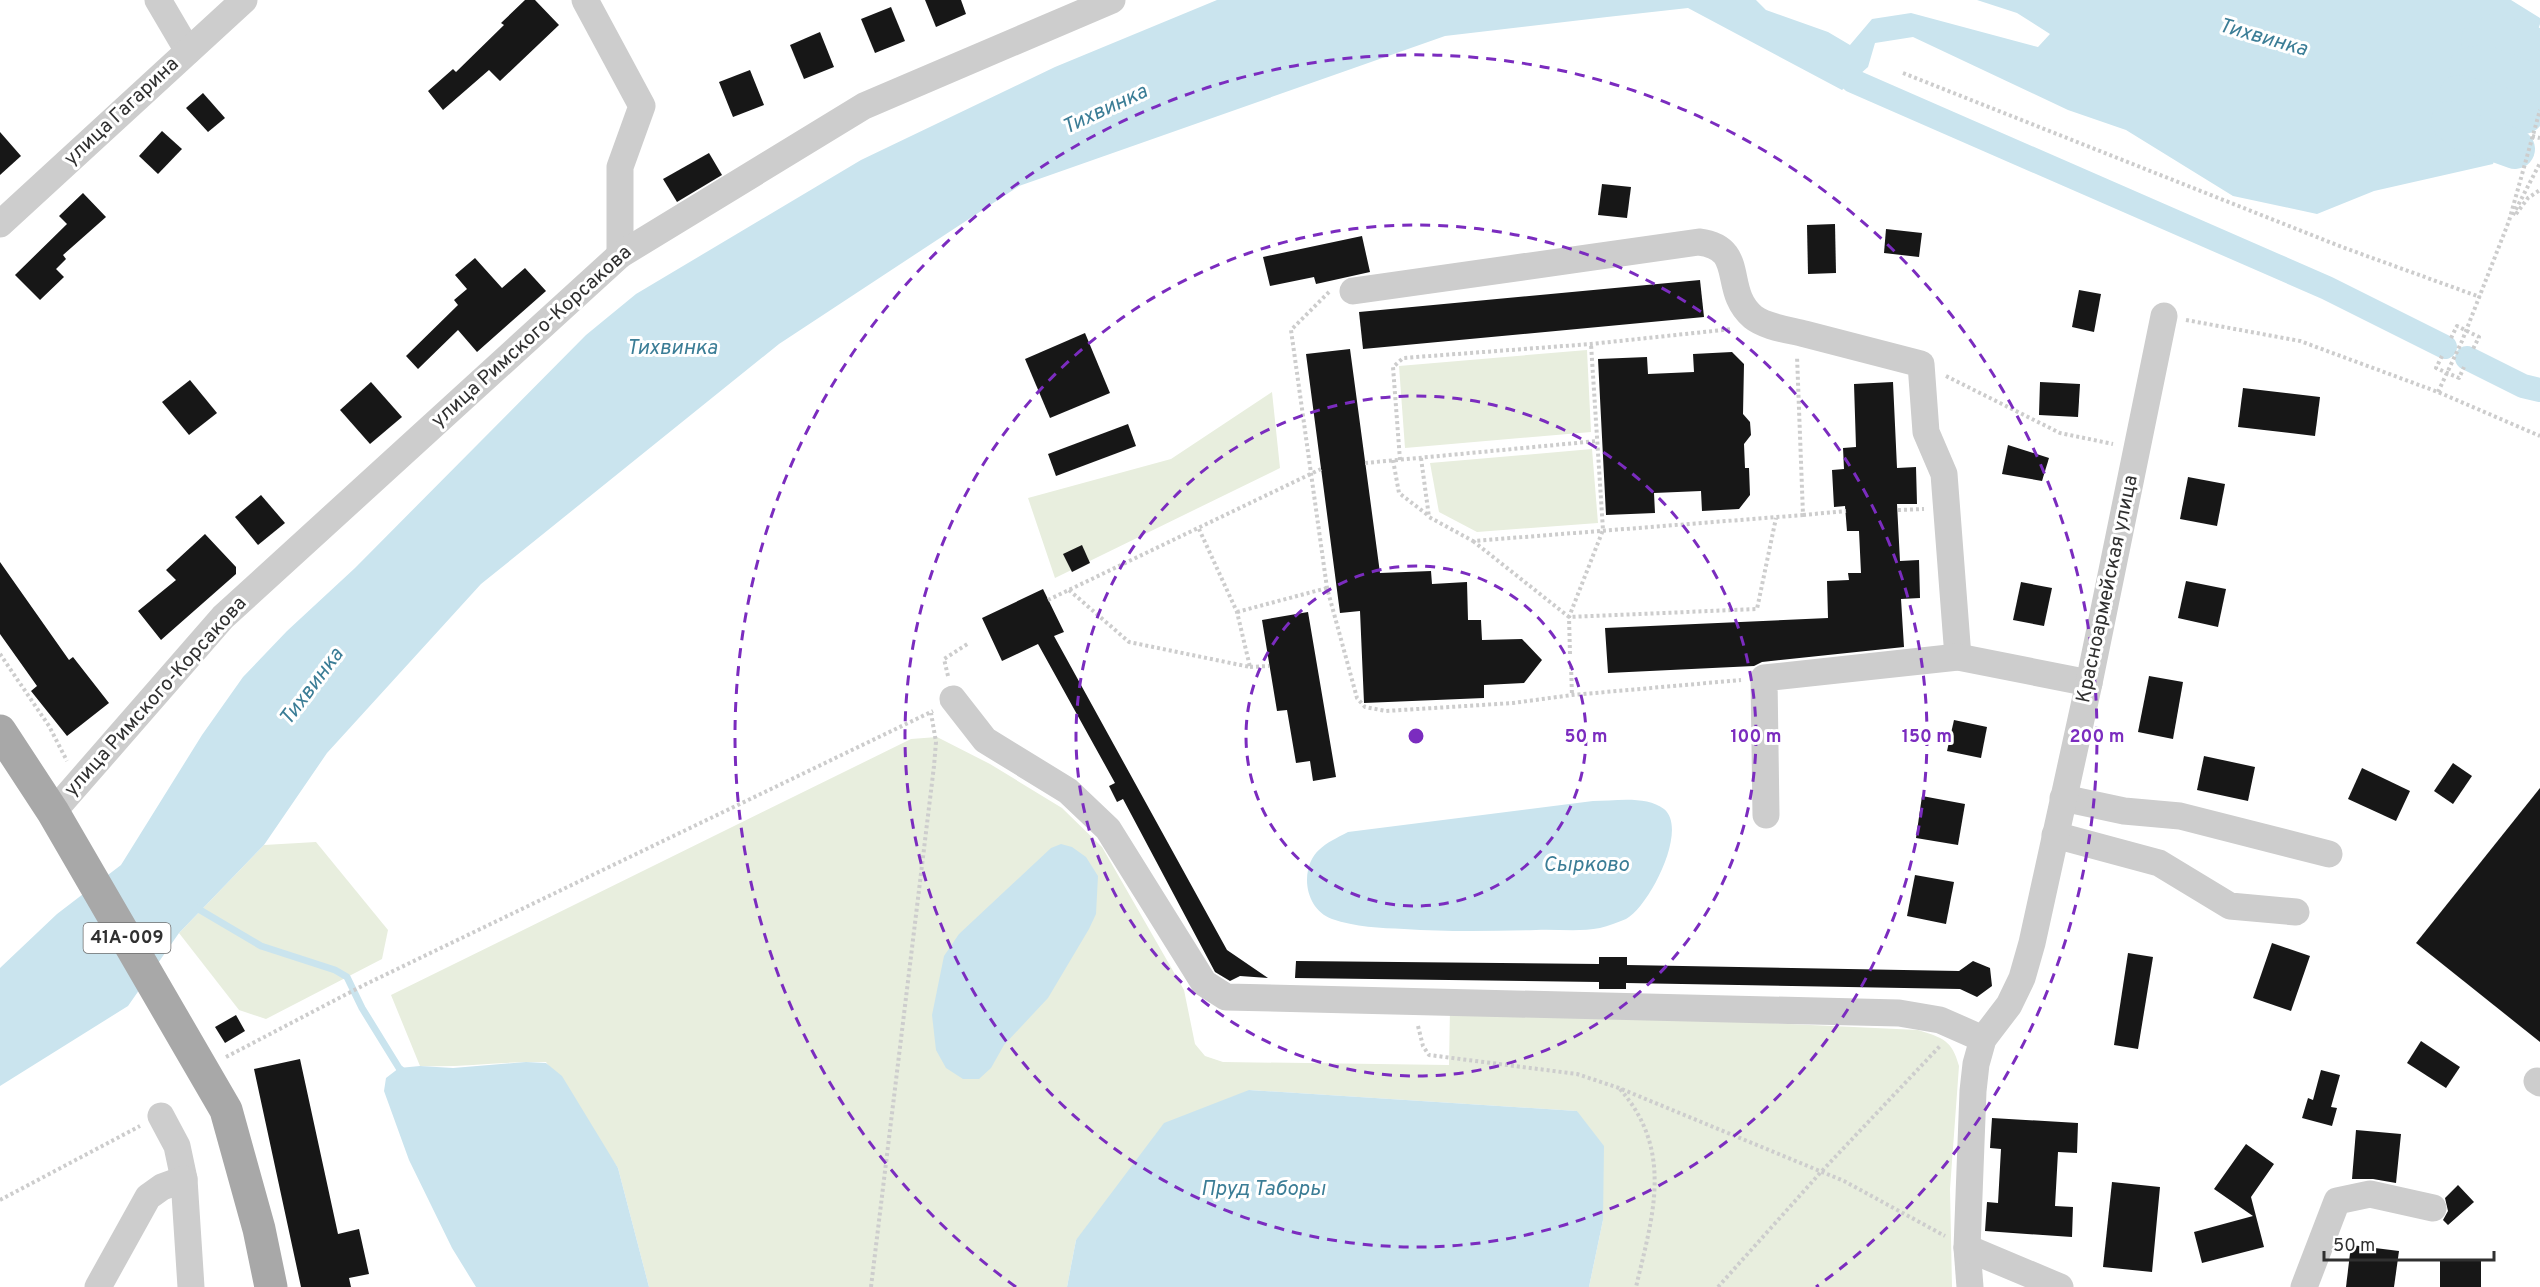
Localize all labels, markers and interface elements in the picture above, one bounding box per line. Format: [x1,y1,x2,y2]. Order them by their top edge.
water label: Тихвинка [2216,12,2311,64]
street label: улица Гагарина [59,52,185,172]
water label: Тихвинка [1058,78,1152,141]
street label: улица Римского-Корсакова [426,240,638,434]
water label: Тихвинка [627,335,718,362]
street label: Красноармейская улица [2071,473,2145,705]
street label: улица Римского-Корсакова [59,591,253,803]
water label: Тихвинка [274,642,350,731]
centre of rings [1406,726,1426,746]
text: 50 m [1564,726,1608,749]
text: 100 m [1730,726,1782,749]
text: 150 m [1902,726,1952,749]
text: 200 m [2069,726,2125,749]
water label: Сырково [1543,852,1630,879]
road number: 41А-009 [84,923,170,953]
water label: Пруд Таборы [1201,1176,1325,1203]
scale bar [2324,1224,2494,1262]
text: 50 m [2333,1235,2375,1258]

